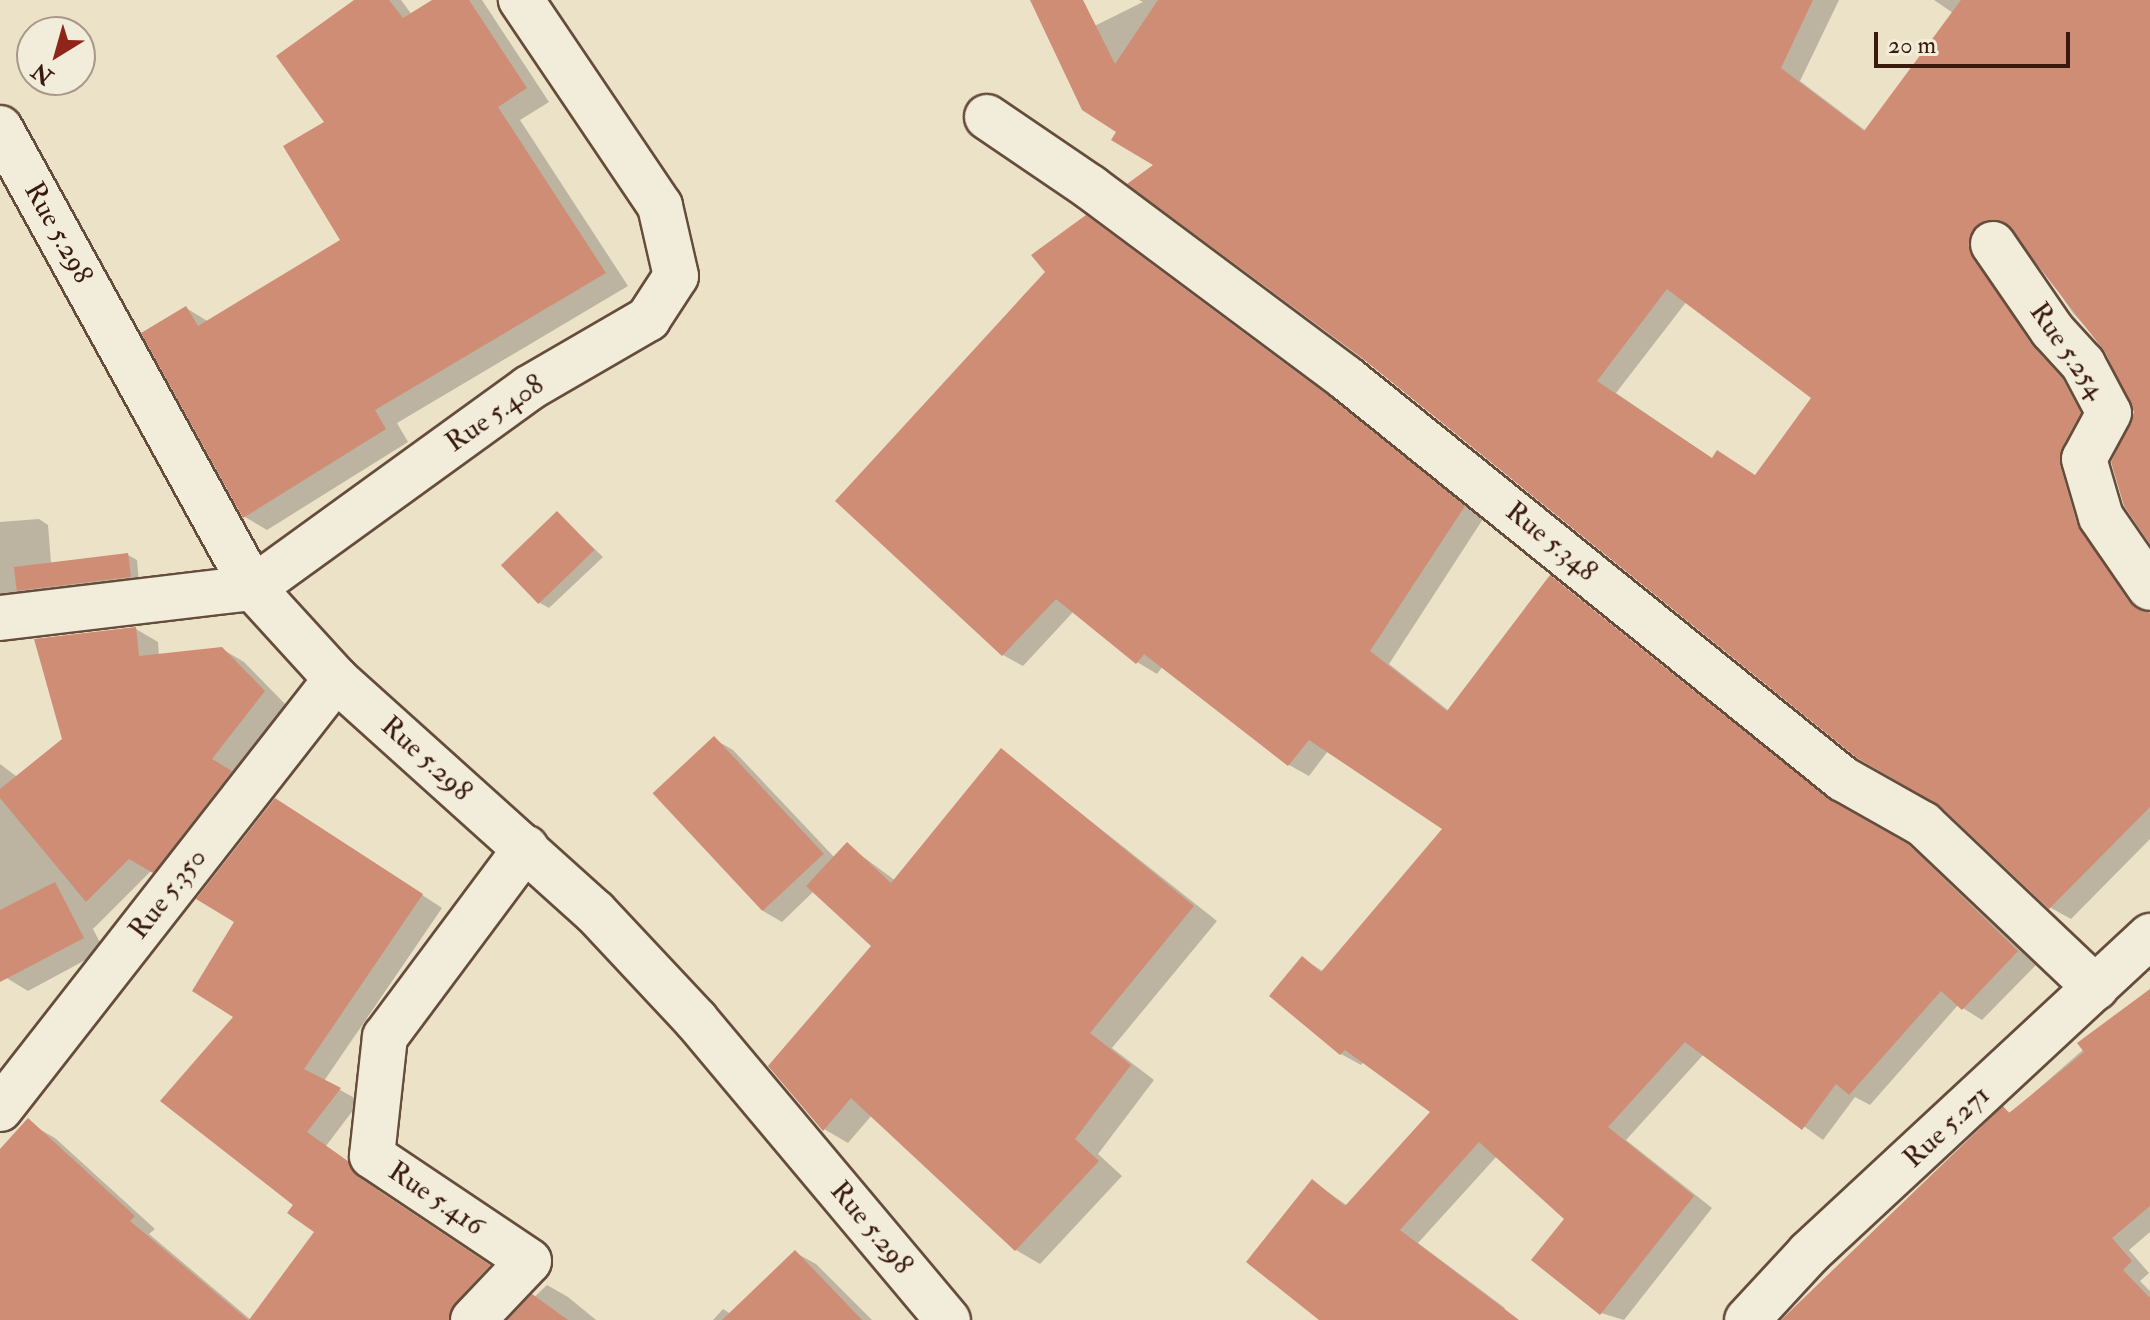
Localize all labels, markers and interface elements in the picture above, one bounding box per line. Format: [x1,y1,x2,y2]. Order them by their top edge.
north arrow [16,16,96,96]
scale bar [1878,16,2074,66]
text: 20 m [1888,30,1936,61]
text: N [26,56,59,91]
street label: Rue 5.298 [16,176,100,290]
street label: Rue 5.254 [2022,296,2112,406]
street label: Rue 5.408 [439,368,551,460]
street label: Rue 5.348 [1498,495,1604,589]
street label: Rue 5.298 [374,709,478,809]
street label: Rue 5.350 [122,842,214,946]
street label: Rue 5.271 [1897,1079,1997,1175]
street label: Rue 5.416 [382,1155,490,1243]
street label: Rue 5.298 [823,1175,919,1281]

